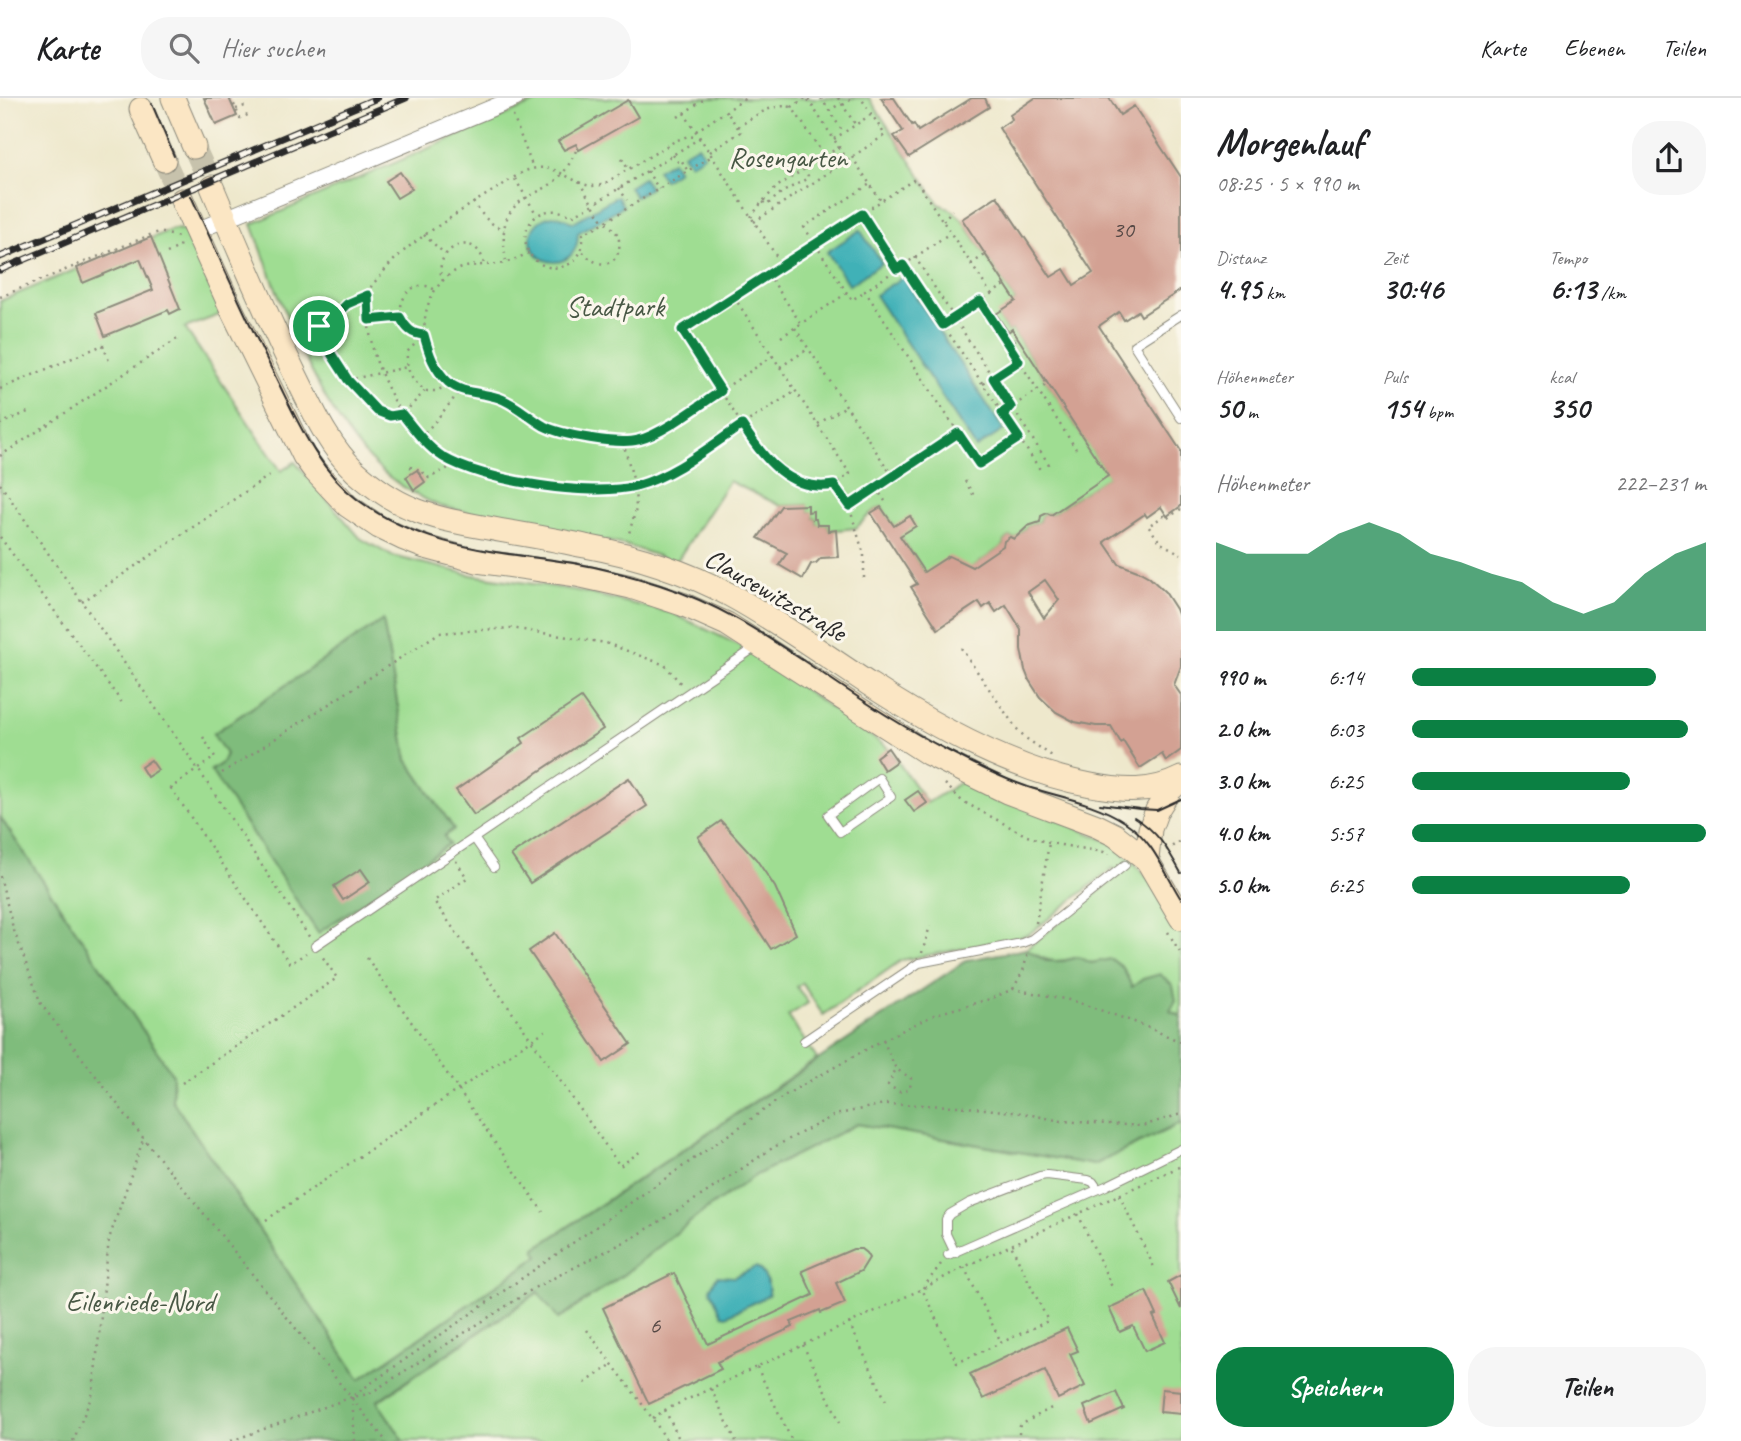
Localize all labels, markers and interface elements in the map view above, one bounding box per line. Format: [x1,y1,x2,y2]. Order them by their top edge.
search box [141,17,631,80]
text: Karte [35,27,99,69]
icon: search [165,29,203,67]
text: Hier suchen [221,32,325,65]
text: Karte [1480,33,1526,63]
text: Ebenen [1564,33,1624,63]
text: Teilen [1662,33,1706,63]
text: Morgenlauf [1216,119,1363,166]
button: share [1632,121,1706,195]
park label: Rosengarten [729,140,849,175]
text: 08:25 · 5 × 990 m [1216,169,1359,198]
house number: 30 [1112,214,1136,244]
text: Distanz [1216,246,1266,270]
text: Zeit [1383,246,1408,270]
text: Tempo [1549,246,1587,270]
text: 4.95 [1216,270,1262,308]
text: 30:46 [1383,270,1443,308]
text: 6:13 [1549,270,1596,308]
text: km [1262,281,1285,305]
text: /km [1596,281,1626,305]
park label: Stadtpark [566,289,666,324]
pin [289,296,349,356]
icon: arrive [300,307,338,345]
text: Höhenmeter [1216,365,1293,389]
text: Puls [1383,365,1408,389]
text: kcal [1549,365,1574,389]
text: 50 [1216,389,1243,427]
text: 154 [1383,389,1423,427]
text: 350 [1549,389,1589,427]
text: m [1243,400,1258,424]
text: bpm [1423,400,1453,424]
text: Höhenmeter [1216,469,1309,498]
text: 222–231 m [1615,469,1706,498]
street label: Clausewitzstraße [699,540,854,650]
text: 990 m [1216,663,1265,692]
text: 6:14 [1328,663,1364,692]
text: 2.0 km [1216,715,1270,744]
text: 6:03 [1328,715,1364,744]
text: 3.0 km [1216,767,1270,796]
text: 6:25 [1328,767,1364,796]
text: 4.0 km [1216,819,1270,848]
text: 5:57 [1328,819,1364,848]
text: 5.0 km [1216,871,1269,900]
text: 6:25 [1328,871,1364,900]
park label: Eilenriede-Nord [66,1284,218,1319]
house number: 6 [650,1310,662,1340]
button: Speichern [1216,1347,1454,1427]
button: Teilen [1468,1347,1706,1427]

